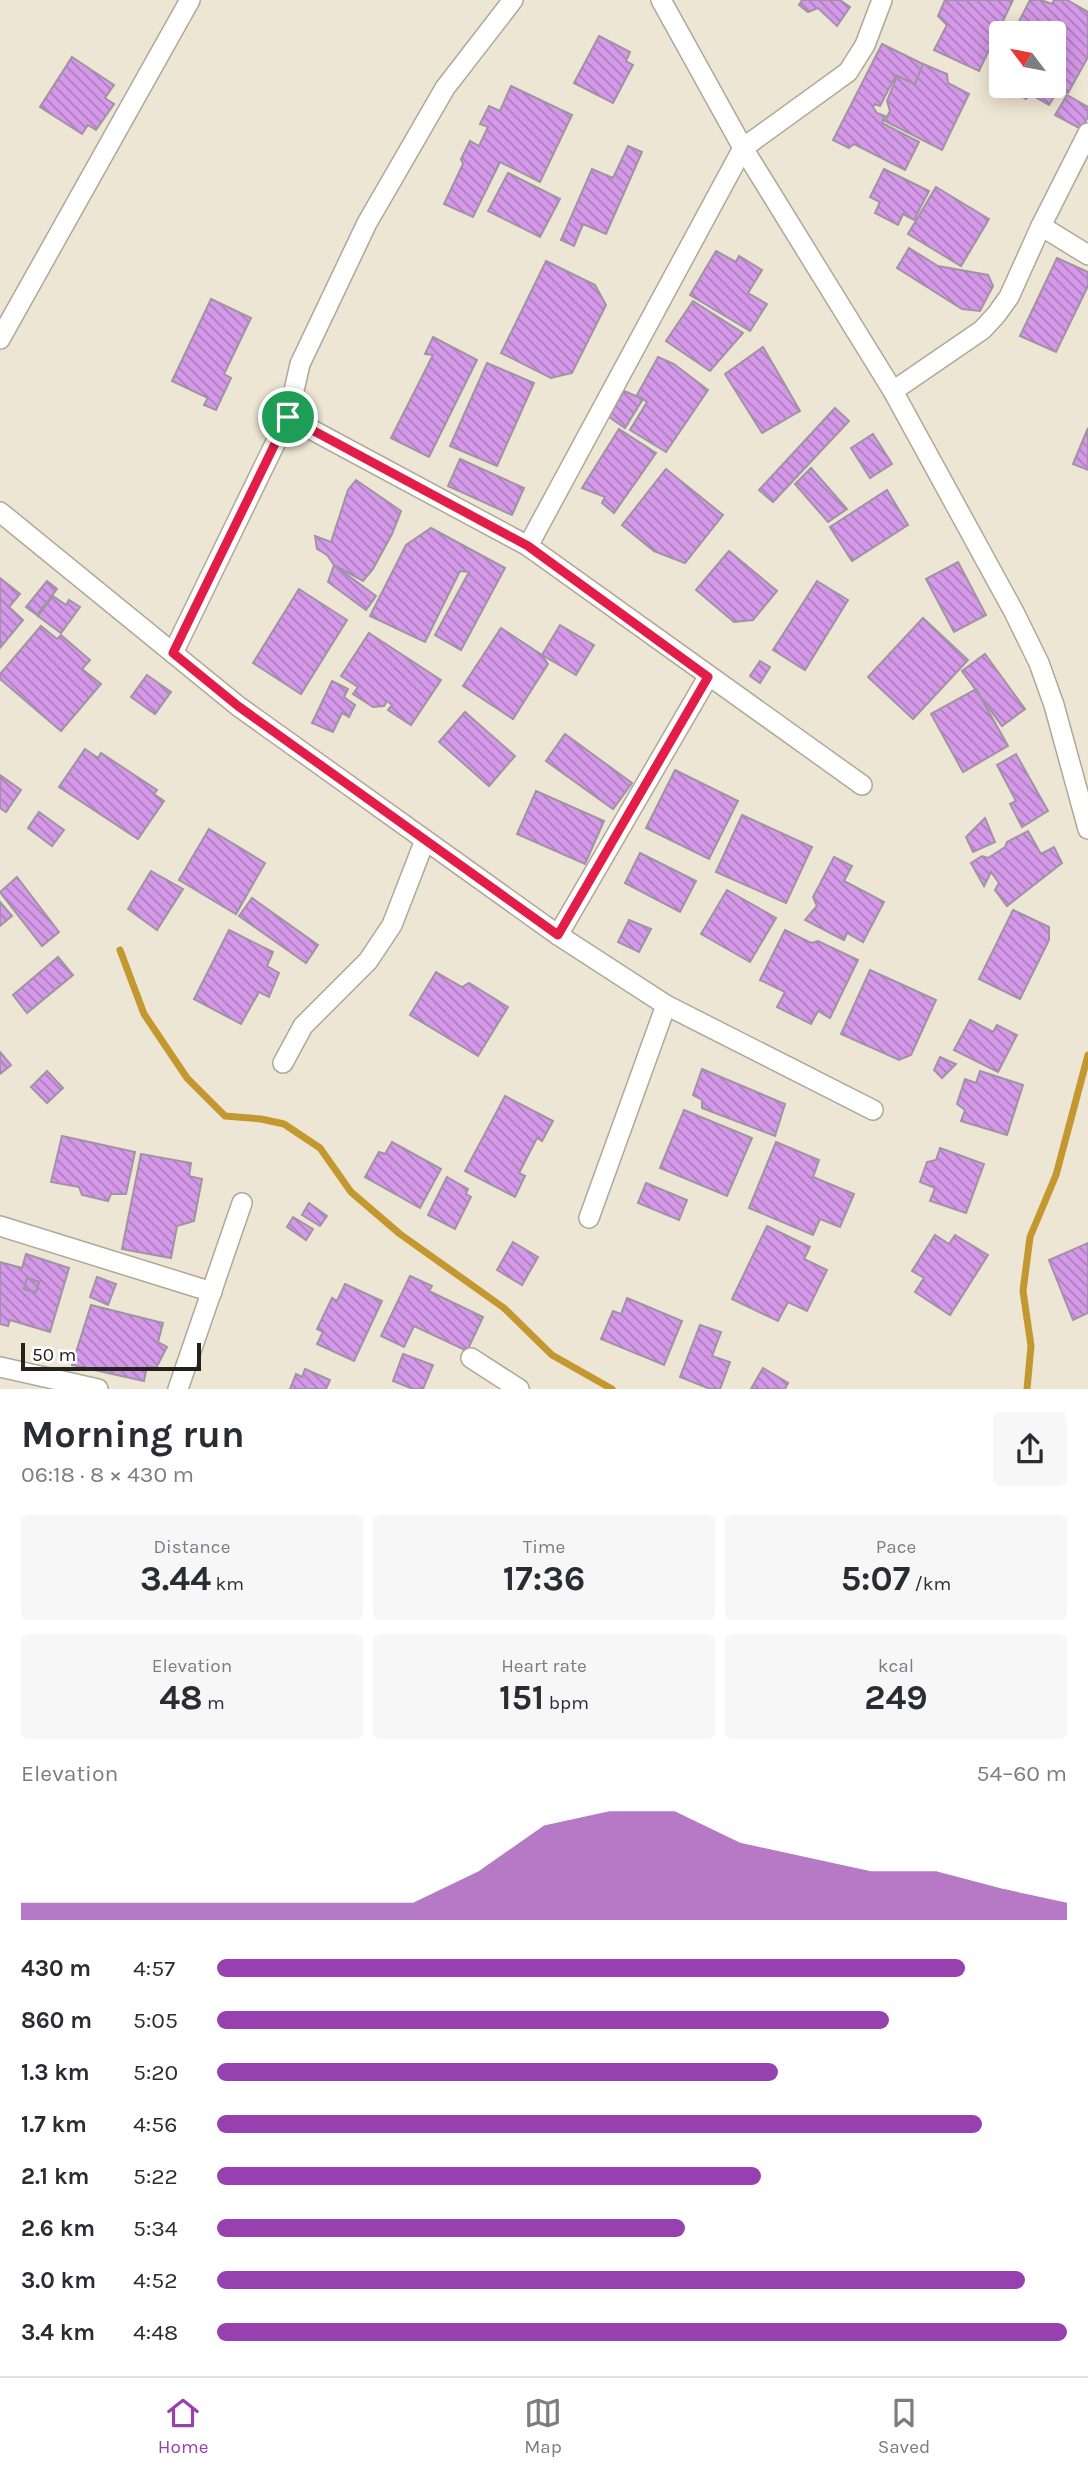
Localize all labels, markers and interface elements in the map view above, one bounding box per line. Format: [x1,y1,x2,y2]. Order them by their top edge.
north arrow [989,21,1066,98]
map controls [989,21,1066,98]
pin [258,387,318,447]
icon: arrive [269,398,307,436]
scale bar [21,1340,201,1372]
text: 50 m [32,1344,76,1366]
text: Morning run [21,1412,245,1457]
button: share [993,1412,1067,1486]
text: 06:18 · 8 × 430 m [21,1461,194,1488]
text: Distance [154,1536,230,1558]
text: Time [523,1536,565,1558]
text: Pace [876,1536,916,1558]
text: 3.44 [140,1558,211,1599]
text: 17:36 [503,1558,585,1599]
text: 5:07 [841,1558,910,1599]
text: km [211,1573,244,1595]
text: /km [910,1573,951,1595]
text: Elevation [152,1655,232,1677]
text: Heart rate [501,1655,587,1677]
text: kcal [878,1655,914,1677]
text: 48 [159,1677,203,1718]
text: 151 [499,1677,544,1718]
text: 249 [864,1677,928,1718]
text: m [203,1692,225,1714]
text: bpm [544,1692,589,1714]
text: Elevation [21,1760,118,1787]
text: 54–60 m [977,1760,1067,1787]
text: 430 m [21,1955,91,1982]
text: 4:57 [133,1955,175,1982]
text: 860 m [21,2007,92,2034]
text: 5:05 [133,2007,178,2034]
text: 1.3 km [21,2059,90,2086]
text: 5:20 [133,2059,178,2086]
text: 1.7 km [21,2111,87,2138]
text: 4:56 [133,2111,177,2138]
text: 2.1 km [21,2163,89,2190]
text: 5:22 [133,2163,178,2190]
text: 2.6 km [21,2215,95,2242]
text: 5:34 [133,2215,178,2242]
text: 3.0 km [21,2267,96,2294]
text: 4:52 [133,2267,177,2294]
text: 3.4 km [21,2319,95,2346]
text: 4:48 [133,2319,178,2346]
tab: Home [158,2394,208,2458]
tab: Map [524,2394,562,2458]
tab: Saved [878,2394,930,2458]

